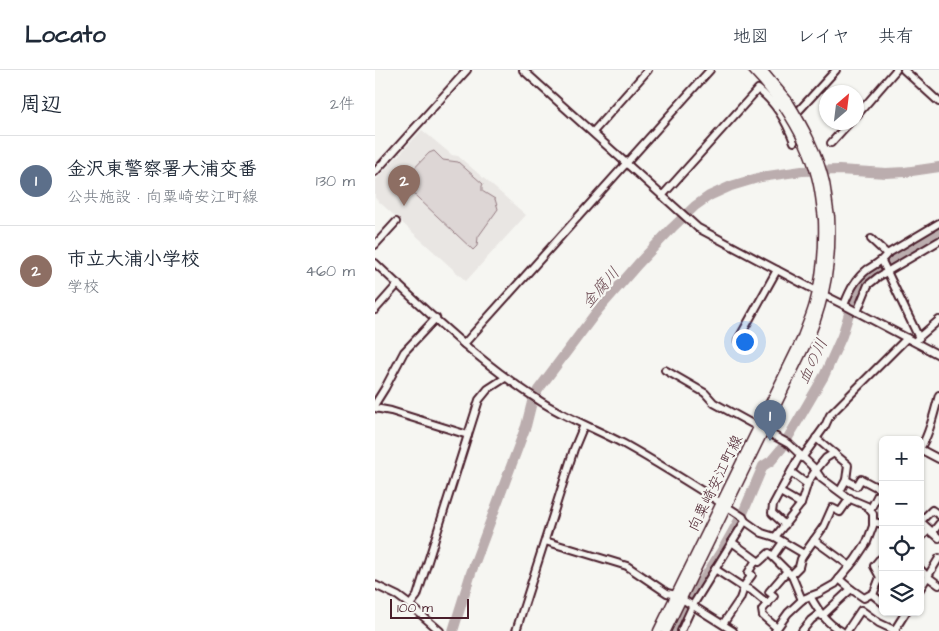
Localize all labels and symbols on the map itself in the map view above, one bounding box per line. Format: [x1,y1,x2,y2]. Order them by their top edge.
north arrow [819,85,864,130]
pin: 2 [388,165,420,206]
water label: 金腐川 [577,262,625,313]
your location [732,329,758,355]
water label: 血の川 [793,335,833,388]
pin: 1 [754,400,786,441]
street label: 向粟崎安江町線 [683,431,748,535]
scale bar [390,596,469,619]

